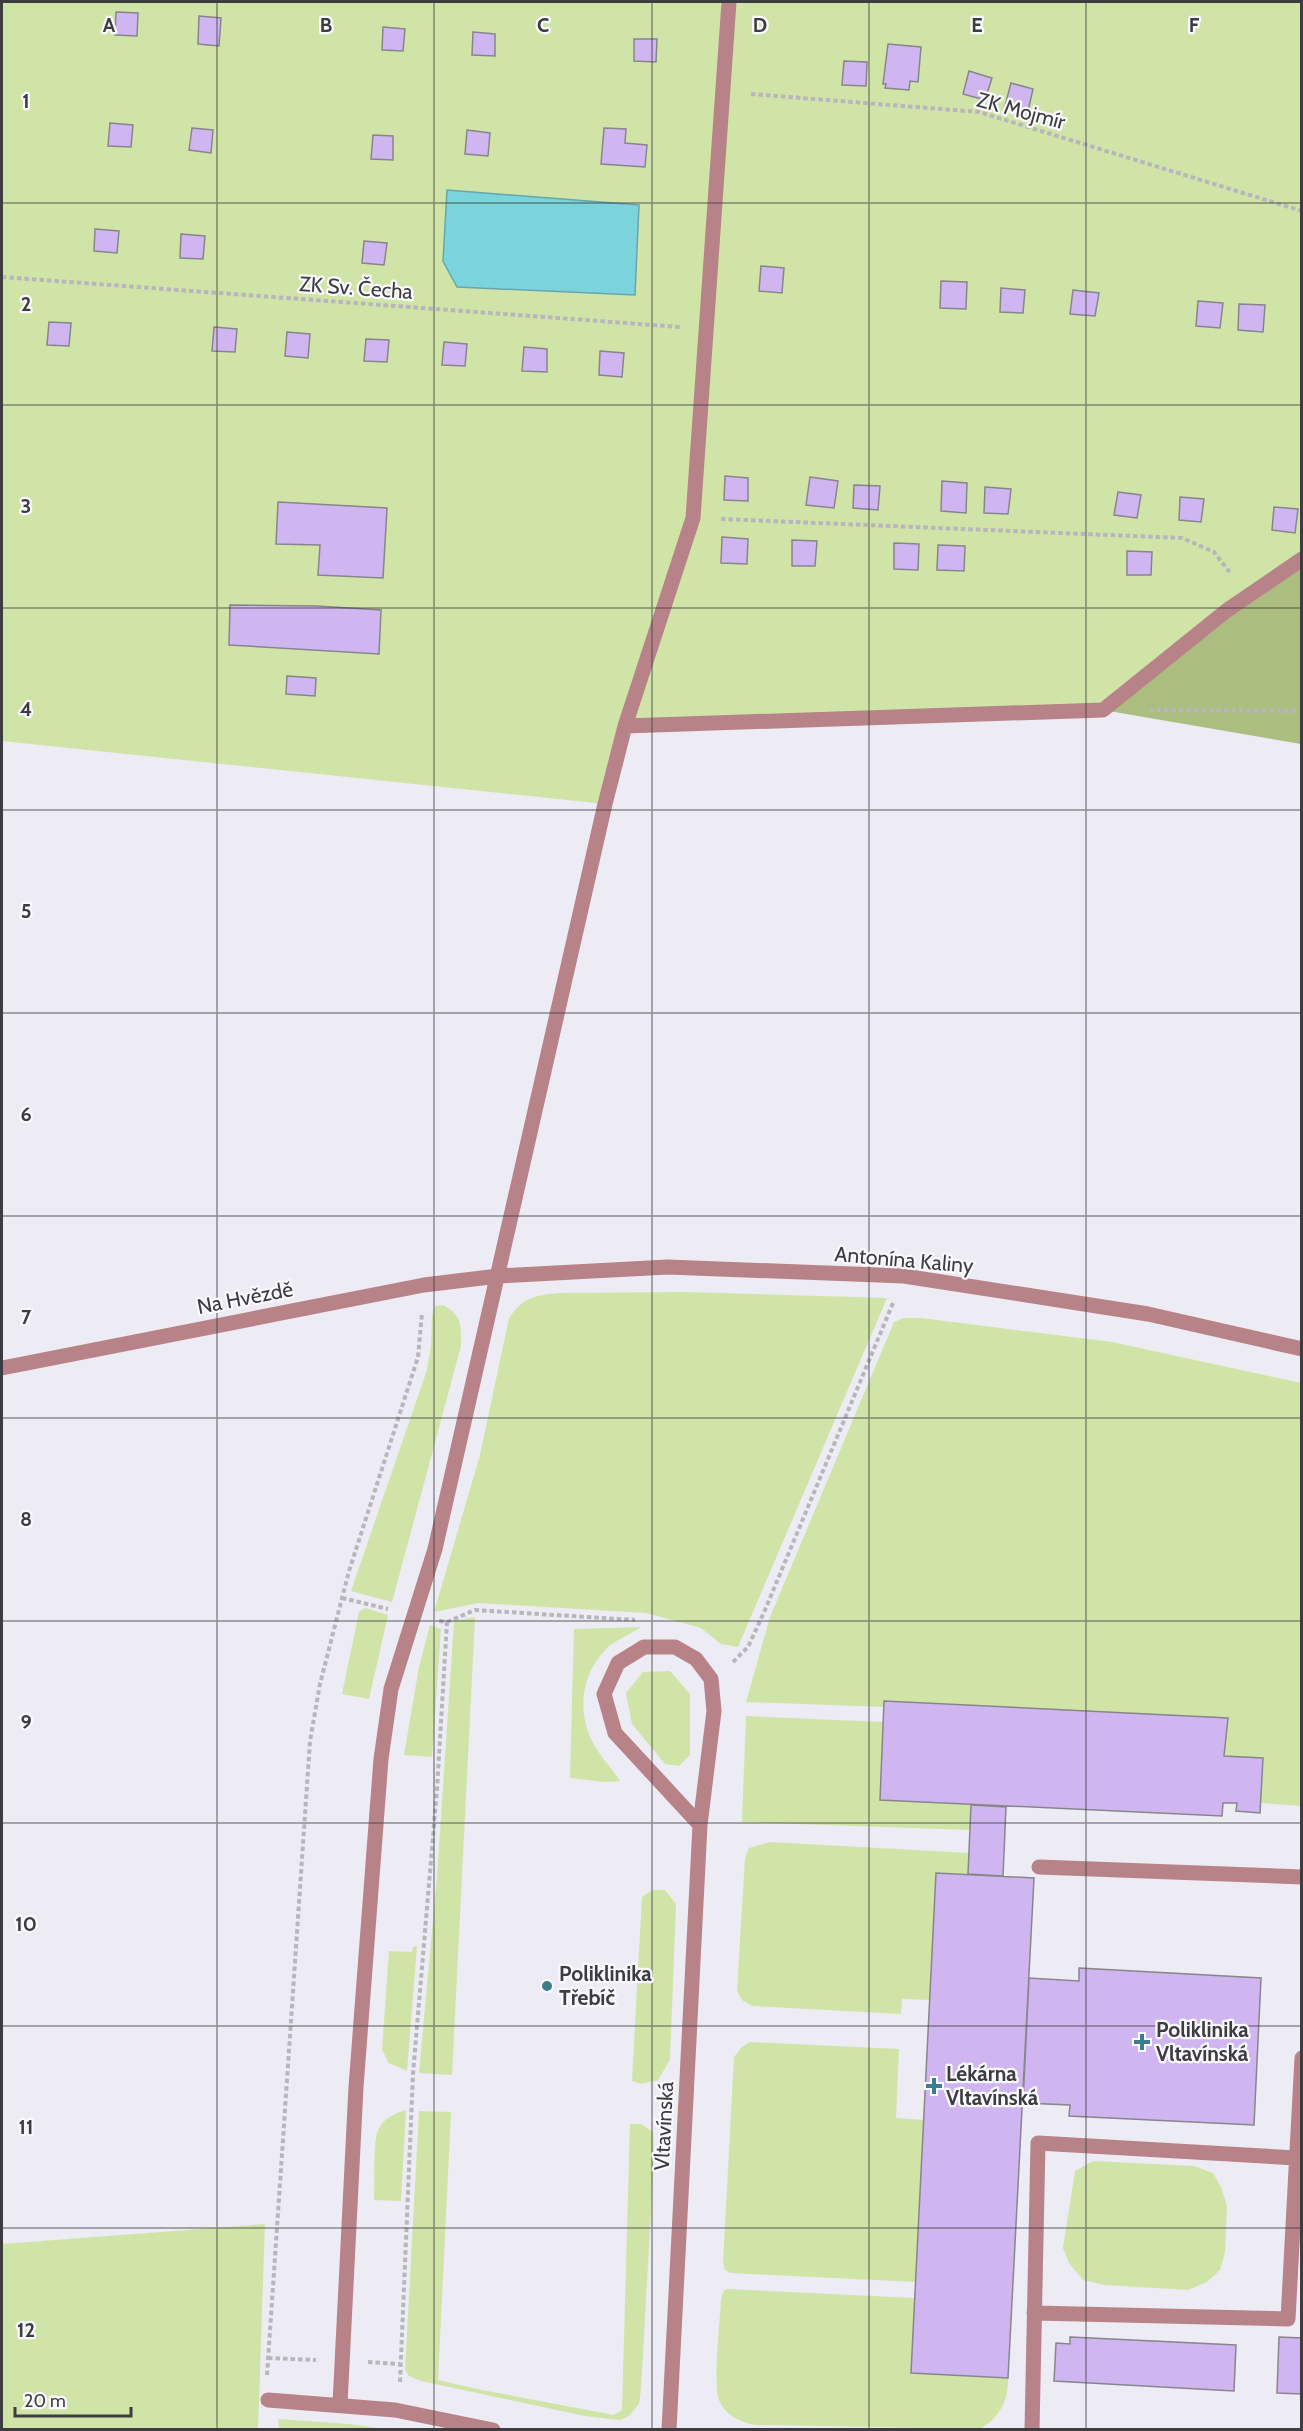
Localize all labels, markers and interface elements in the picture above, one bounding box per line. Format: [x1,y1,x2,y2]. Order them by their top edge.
text: A [103,13,116,37]
text: B [320,13,332,37]
text: C [537,13,549,37]
text: D [753,13,767,37]
text: E [971,13,983,37]
text: F [1189,13,1200,37]
street label: ZK Mojmír [974,87,1068,135]
text: 1 [22,89,30,113]
street label: ZK Sv. Čecha [299,271,414,304]
text: 2 [21,292,31,316]
text: 3 [21,494,31,518]
text: 4 [20,697,32,721]
text: 5 [21,899,31,923]
text: 6 [20,1102,32,1126]
street label: Antonína Kaliny [834,1241,975,1278]
street label: Na Hvězdě [195,1276,295,1319]
text: 7 [21,1305,32,1329]
text: 8 [20,1507,32,1531]
text: 9 [20,1710,32,1734]
text: 10 [15,1912,37,1936]
place label: Poliklinika Třebíč [559,1961,652,2010]
marker: Poliklinika Třebíč [540,1979,554,1993]
place label: Poliklinika Vltavínská [1156,2017,1249,2066]
marker: Poliklinika Vltavínská [1133,2033,1151,2051]
place label: Lékárna Vltavínská [946,2061,1039,2110]
marker: Lékárna Vltavínská [927,2079,941,2093]
street label: Vltavínská [649,2081,678,2171]
text: 11 [19,2115,33,2139]
text: 12 [17,2318,35,2342]
scale bar [15,2380,130,2418]
text: 20 m [24,2390,66,2412]

